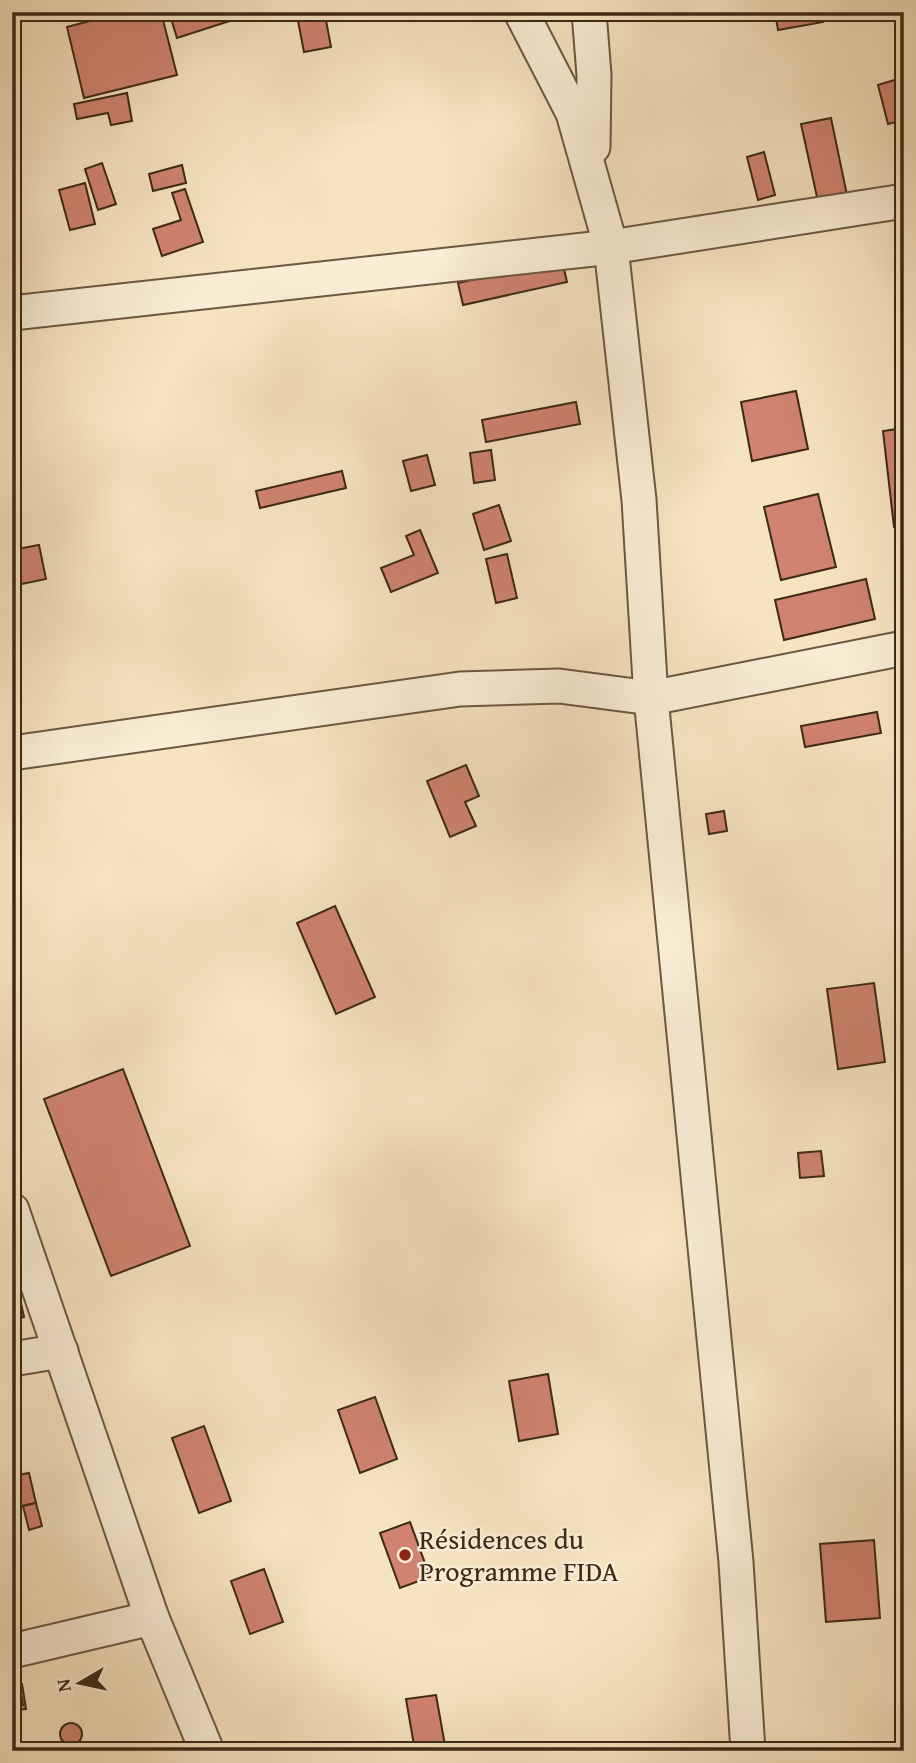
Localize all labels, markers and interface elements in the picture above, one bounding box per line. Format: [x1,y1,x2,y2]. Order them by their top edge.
place label: Résidences du Programme FIDA [419,1518,618,1591]
marker: Résidences du Programme FIDA [397,1547,413,1563]
north arrow [46,1648,116,1718]
text: N [48,1677,78,1694]

